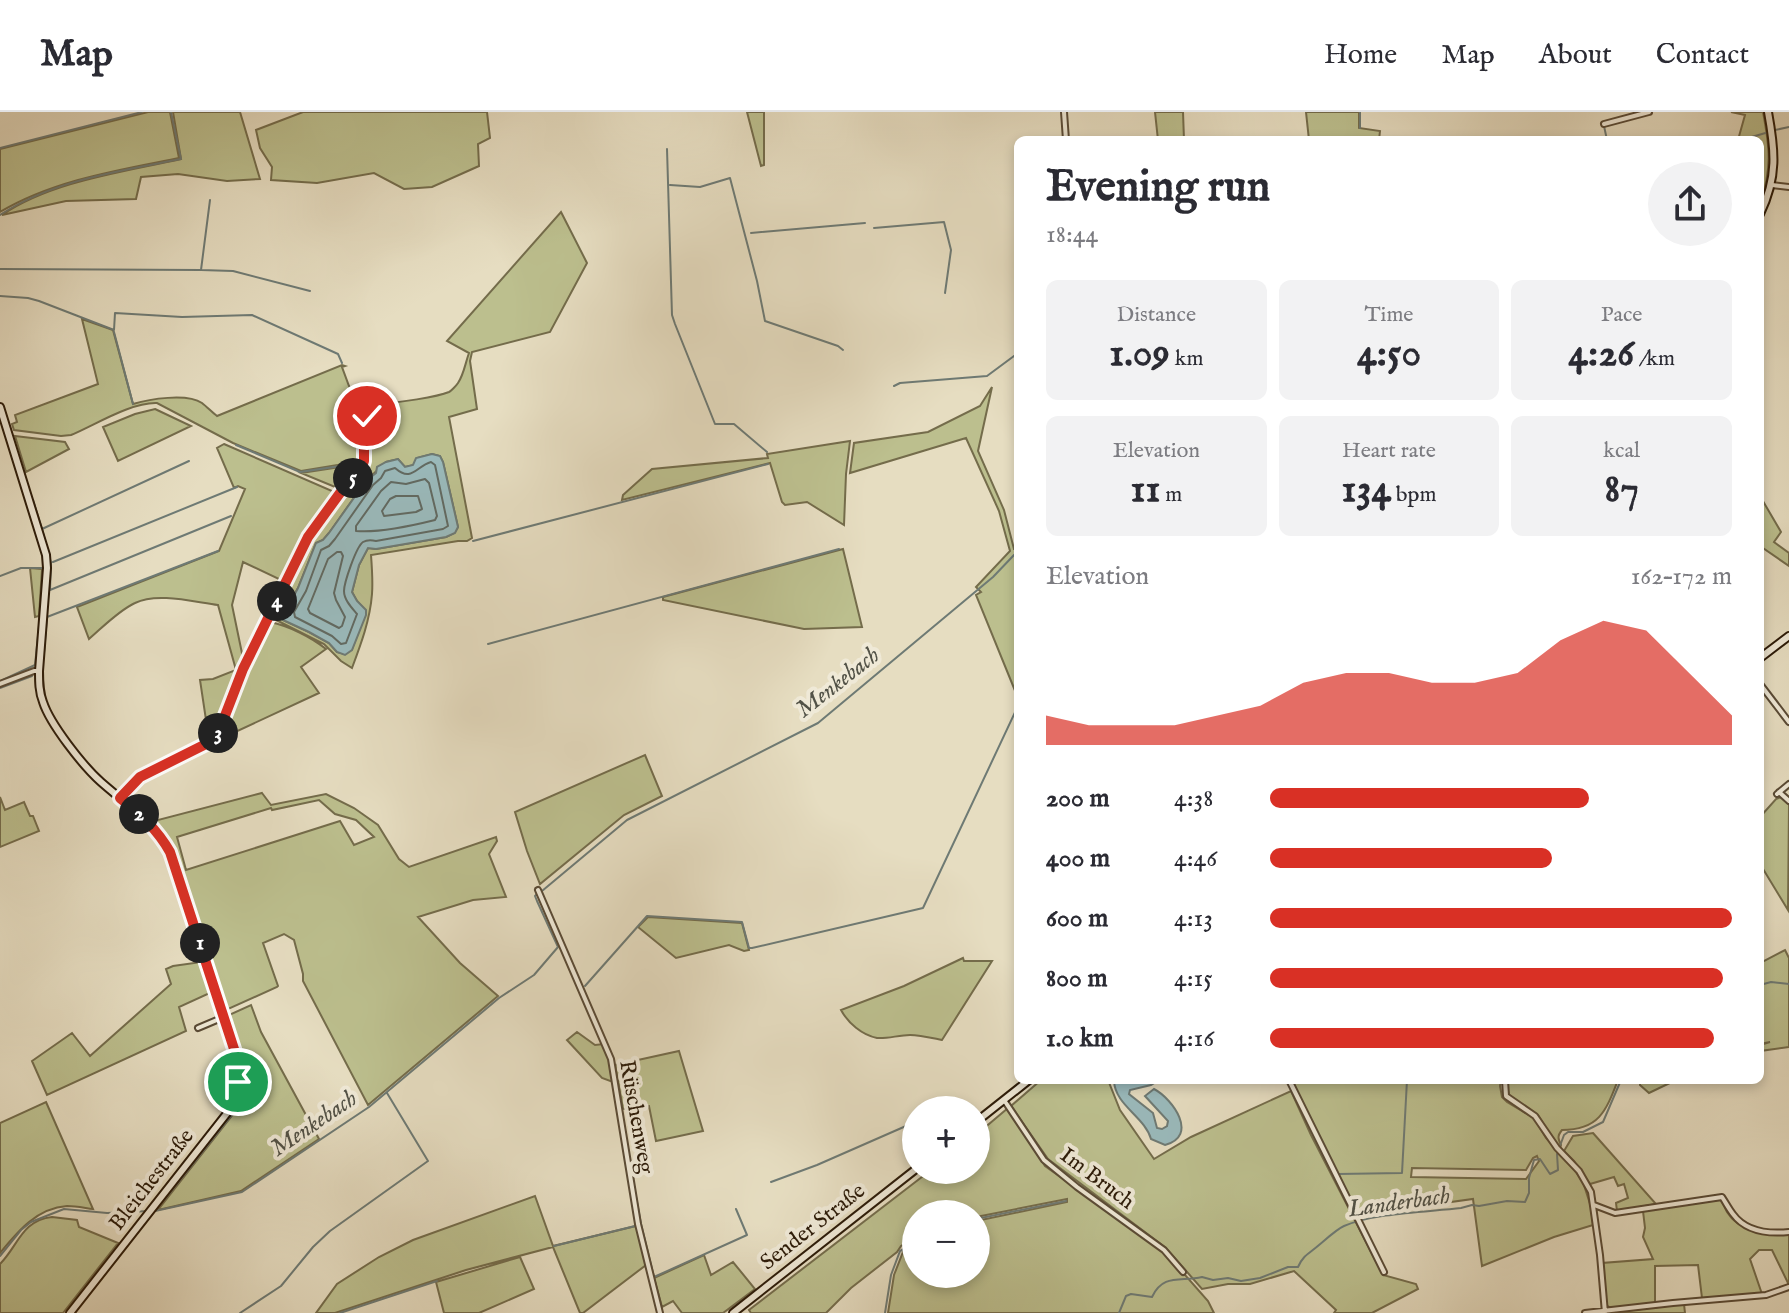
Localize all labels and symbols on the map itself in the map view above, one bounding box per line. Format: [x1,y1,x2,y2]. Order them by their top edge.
pin [333,382,401,450]
pin: 5 [333,458,373,498]
pin: 4 [257,581,297,621]
water label: Menkebach [790,641,886,725]
pin: 3 [198,713,238,753]
pin: 2 [119,794,159,834]
pin: 1 [180,923,220,963]
pin [204,1048,272,1116]
street label: Rüschenweg [612,1058,660,1177]
water label: Menkebach [265,1084,363,1164]
street label: Bleichestraße [103,1123,201,1237]
street label: Im Bruch [1054,1142,1140,1216]
street label: Sender Straße [755,1177,871,1277]
water label: Landerbach [1345,1181,1452,1226]

